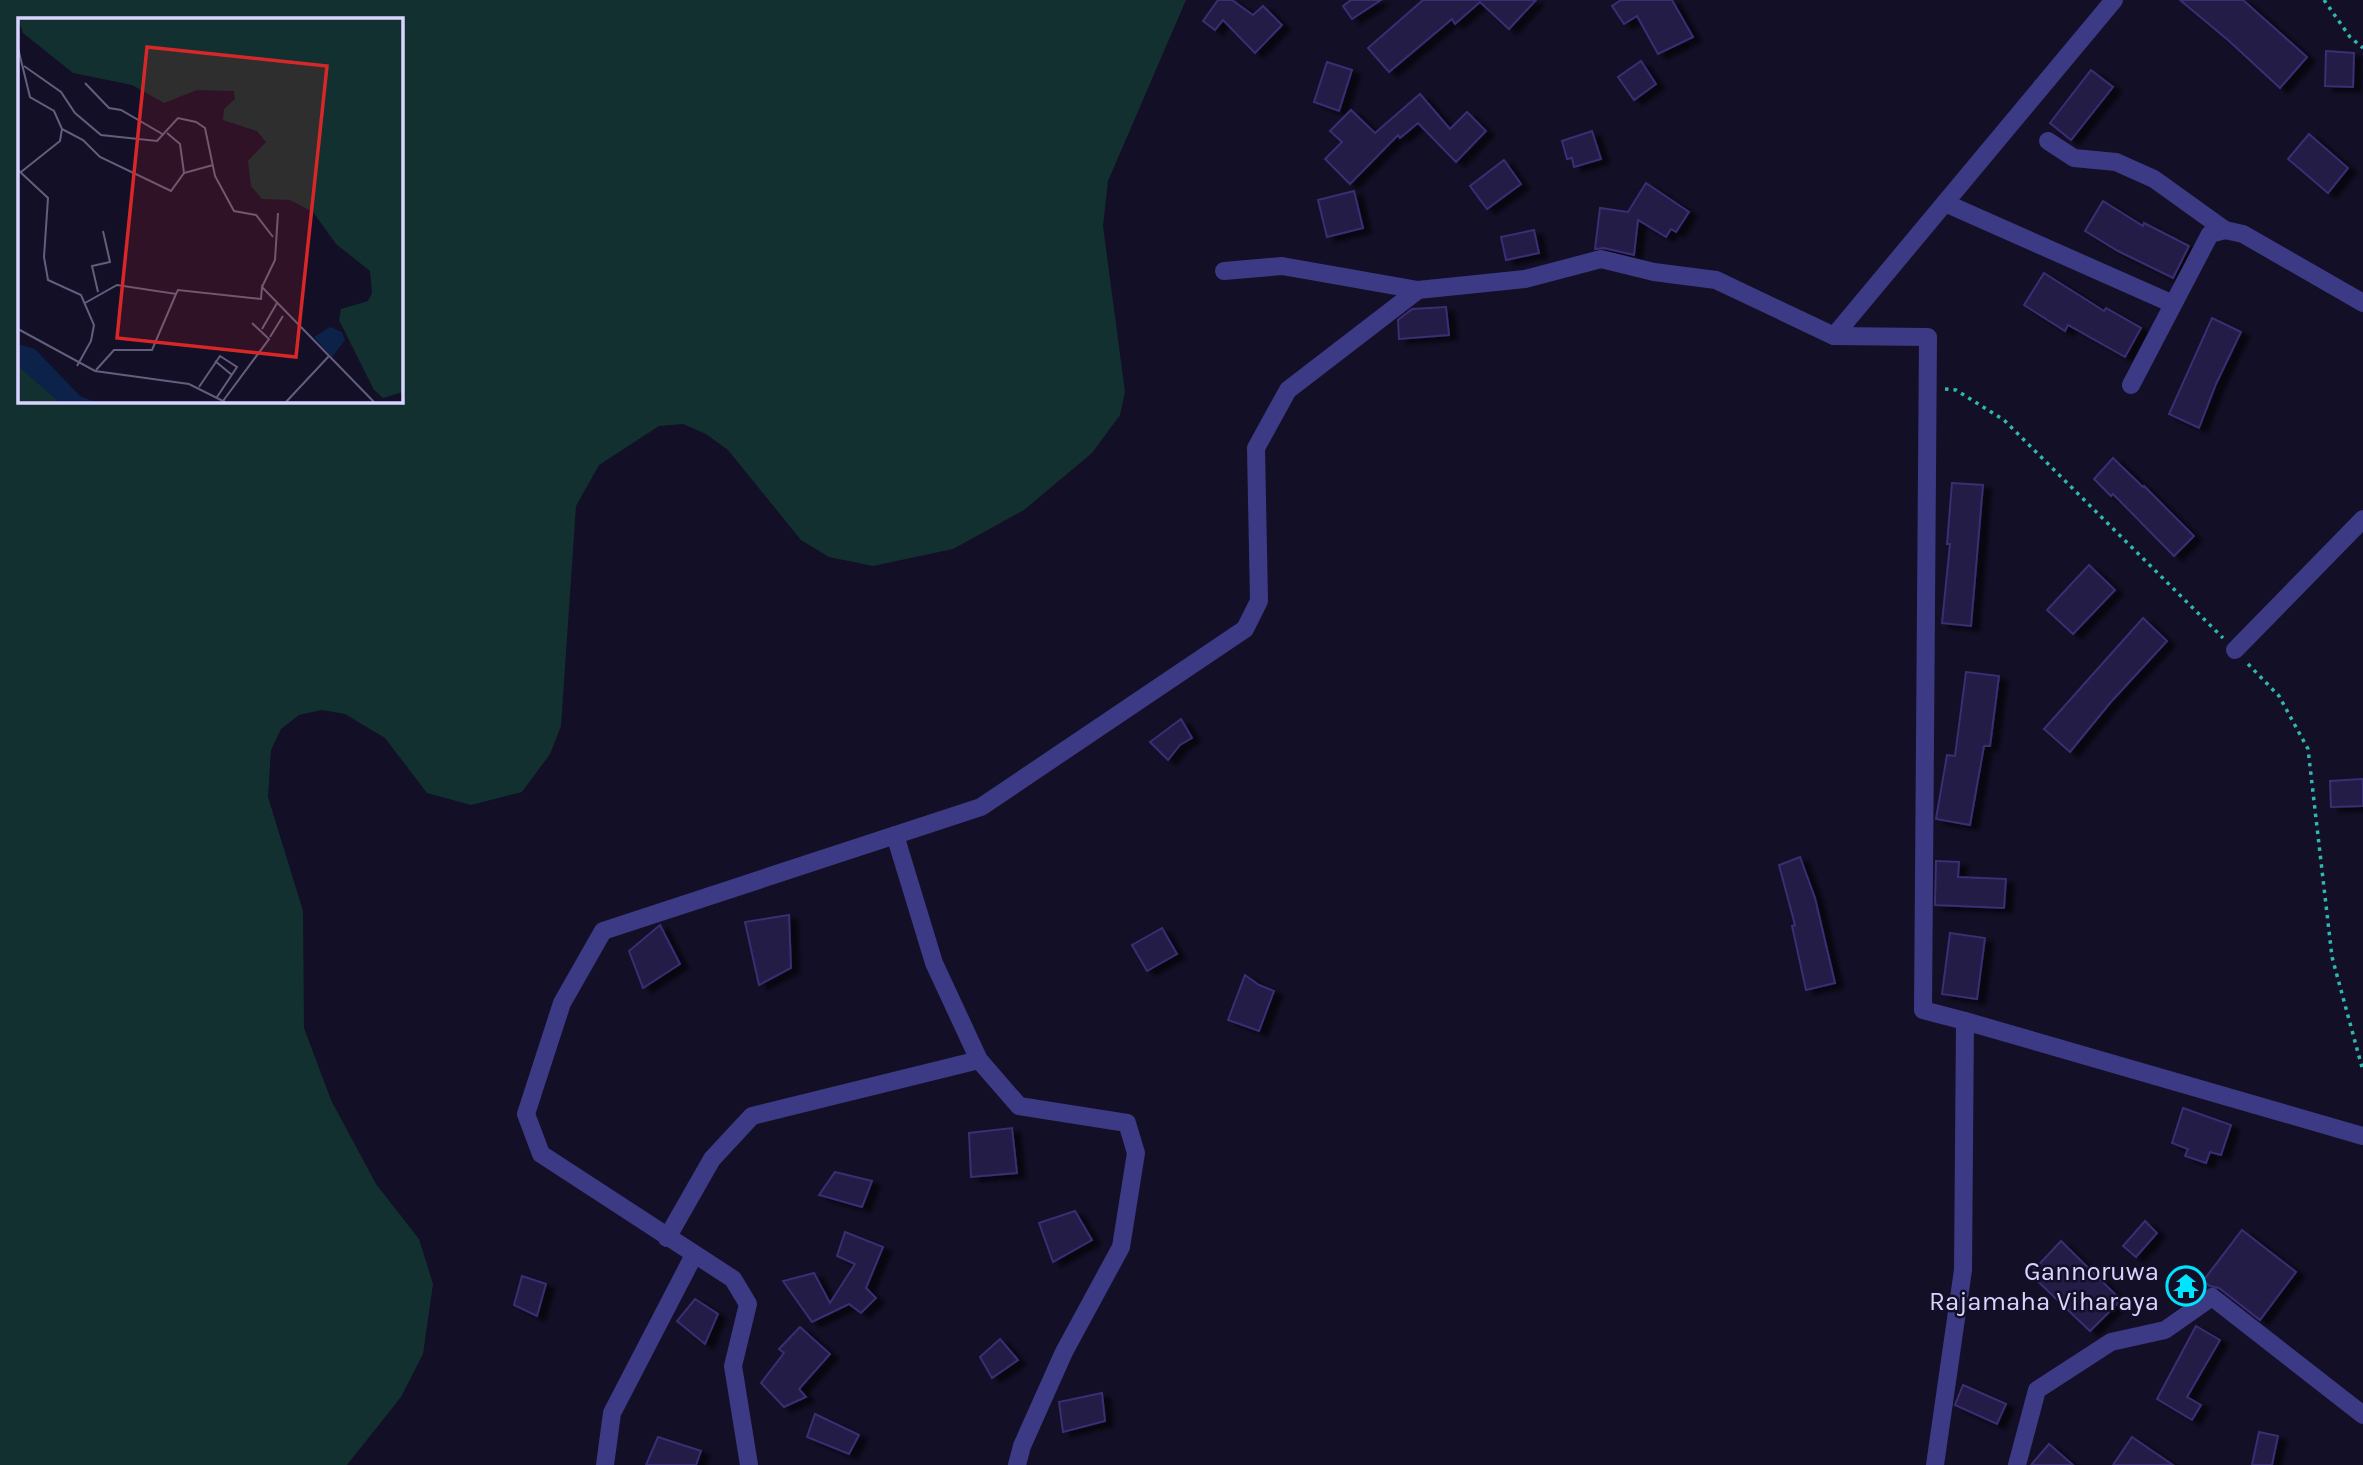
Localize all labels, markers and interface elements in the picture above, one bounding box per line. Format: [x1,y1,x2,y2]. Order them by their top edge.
inset map [18,18,402,402]
place label: Gannoruwa Rajamaha Viharaya [1929,1256,2159,1317]
temple icon: Gannoruwa Rajamaha Viharaya [2165,1265,2207,1307]

